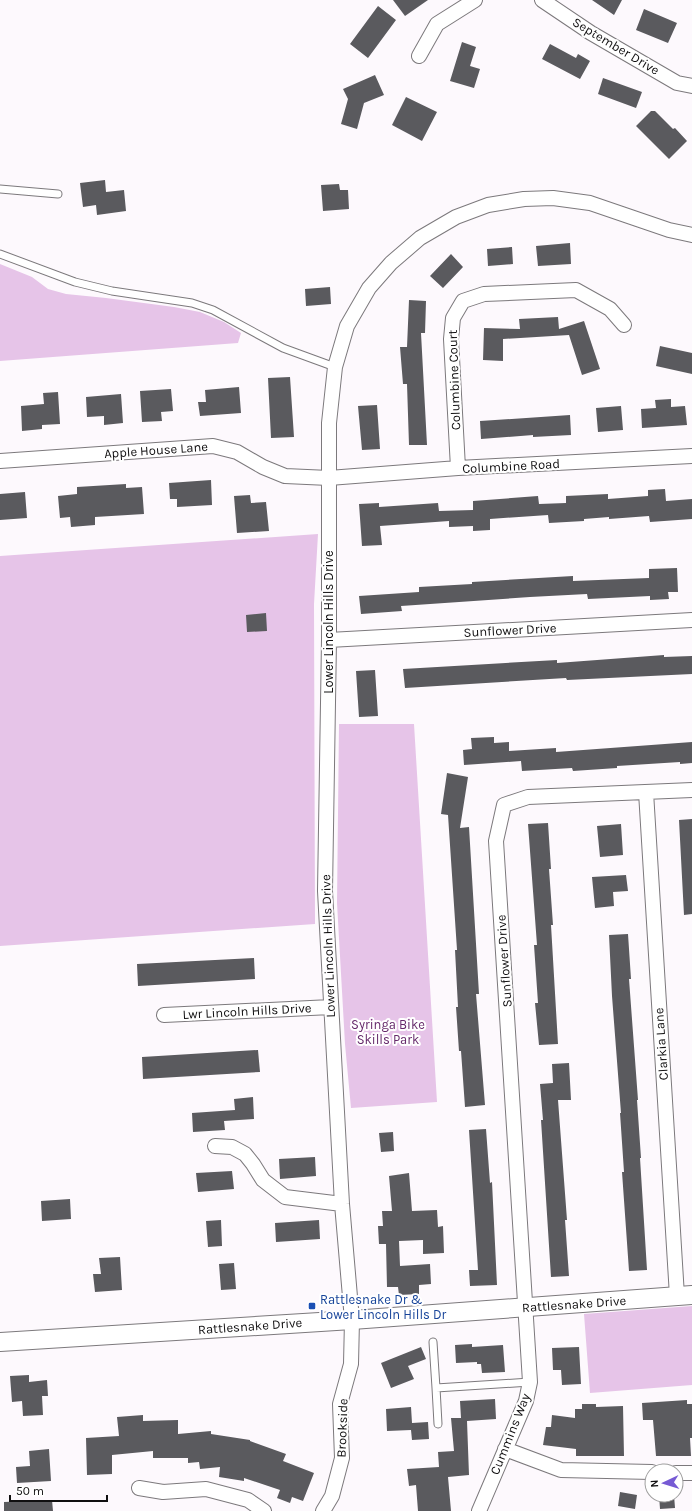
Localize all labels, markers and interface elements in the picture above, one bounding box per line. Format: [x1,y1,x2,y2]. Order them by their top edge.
street label: September Drive [570,14,662,78]
street label: Columbine Court [445,329,463,430]
street label: Apple House Lane [104,439,209,461]
street label: Columbine Road [462,456,560,476]
street label: Lower Lincoln Hills Drive [321,550,336,694]
street label: Sunflower Drive [463,620,557,640]
street label: Lower Lincoln Hills Drive [318,874,338,1018]
street label: Sunflower Drive [493,914,515,1008]
street label: Lwr Lincoln Hills Drive [182,1000,312,1022]
street label: Clarkia Lane [651,1007,671,1081]
park label: Syringa Bike Skills Park [351,1017,425,1047]
place label: Rattlesnake Dr & Lower Lincoln Hills Dr [320,1292,447,1322]
street label: Rattlesnake Drive [521,1293,627,1315]
marker: Rattlesnake Dr & Lower Lincoln Hills Dr [307,1301,317,1311]
street label: Rattlesnake Drive [197,1315,303,1337]
street label: Cummins Way [487,1391,533,1477]
street label: Brookside [333,1398,351,1458]
north arrow [644,1463,684,1503]
scale bar [10,1477,107,1503]
text: N [648,1479,661,1488]
text: 50 m [16,1484,44,1498]

